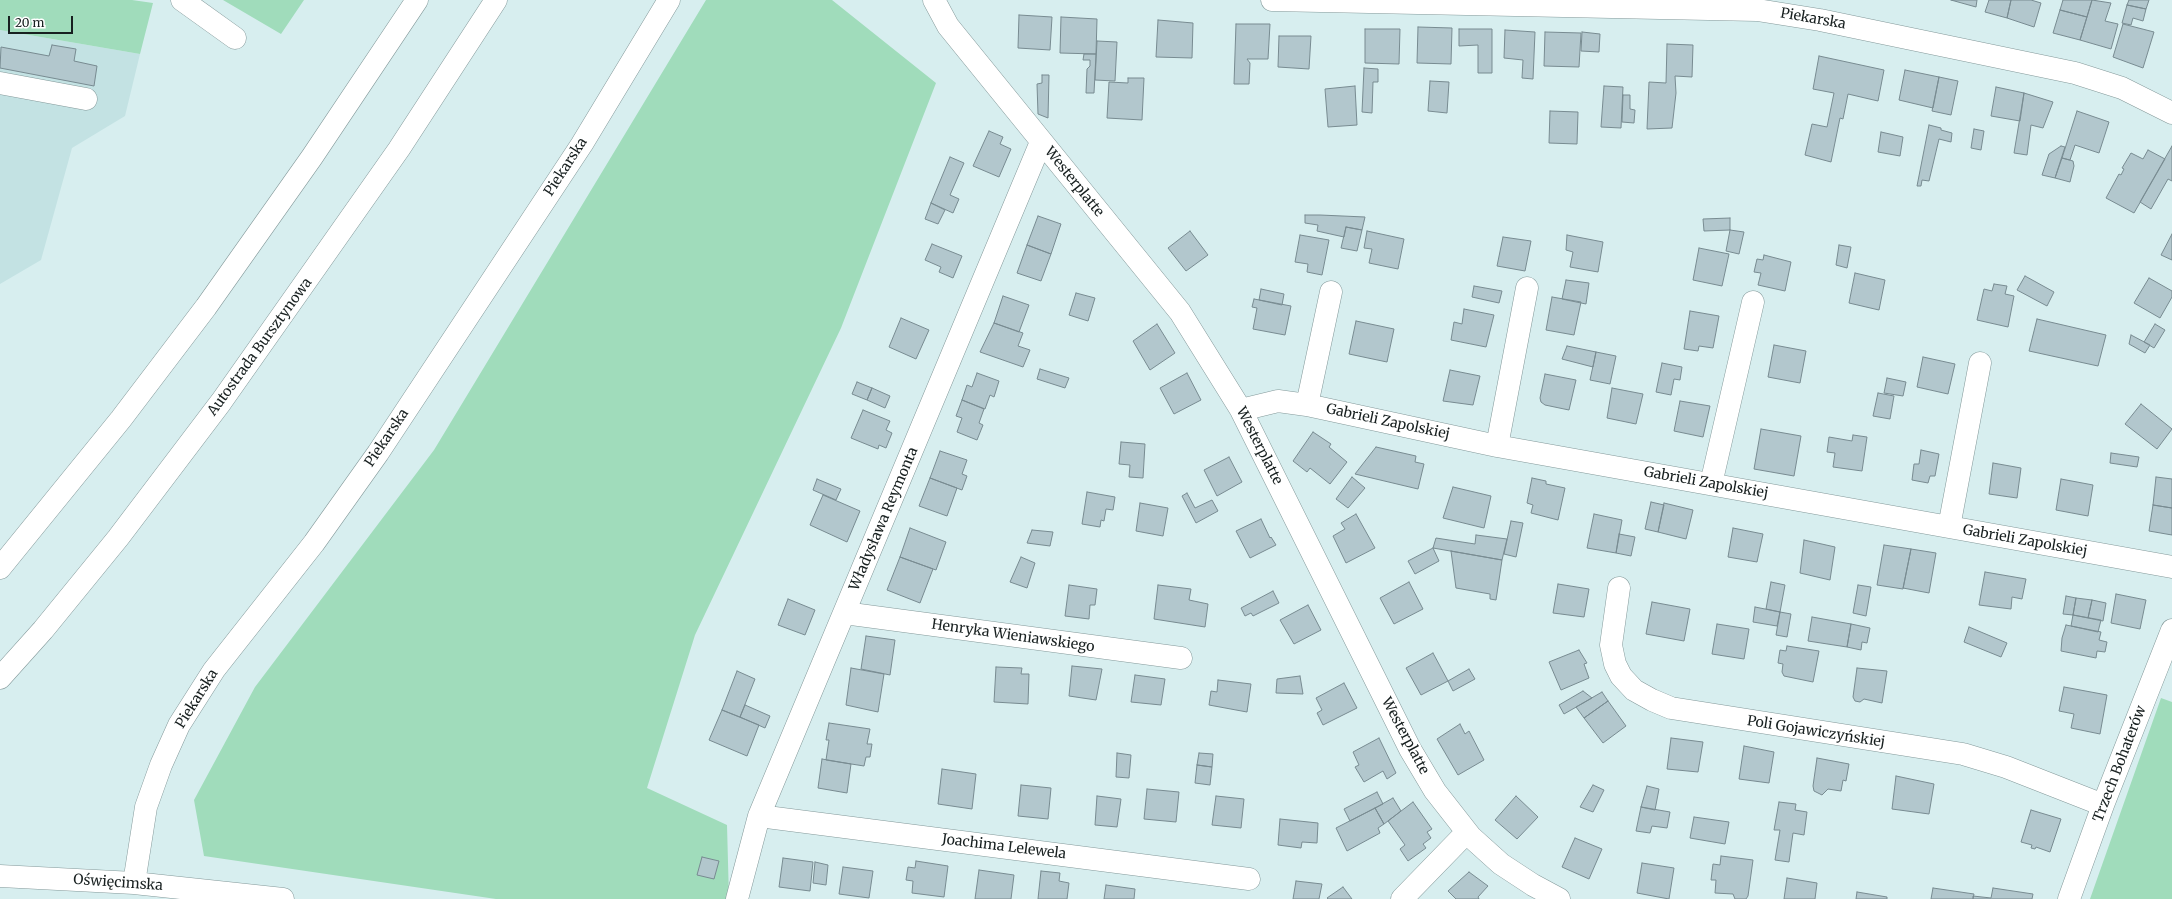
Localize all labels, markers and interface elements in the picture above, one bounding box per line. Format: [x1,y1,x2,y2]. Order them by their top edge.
street label: Piekarska [1779,5,1847,33]
scale bar [10,8,75,34]
text: 20 m [15,15,44,30]
street label: Piekarska [541,135,591,199]
street label: Westerplatte [1041,144,1107,220]
street label: Autostrada Bursztynowa [204,275,316,419]
street label: Gabrieli Zapolskiej [1325,401,1451,443]
street label: Westerplatte [1232,404,1286,488]
street label: Piekarska [362,406,412,470]
street label: Władysława Reymonta [846,445,922,593]
street label: Gabrieli Zapolskiej [1642,464,1770,502]
street label: Gabrieli Zapolskiej [1961,522,2089,560]
street label: Henryka Wieniawskiego [930,616,1096,656]
street label: Piekarska [172,666,222,732]
street label: Westerplatte [1378,695,1432,777]
street label: Trzech Bohaterów [2090,703,2150,825]
street label: Poli Gojawiczyńskiej [1746,713,1886,751]
street label: Joachima Lelewela [941,831,1067,863]
street label: Oświęcimska [73,871,163,895]

